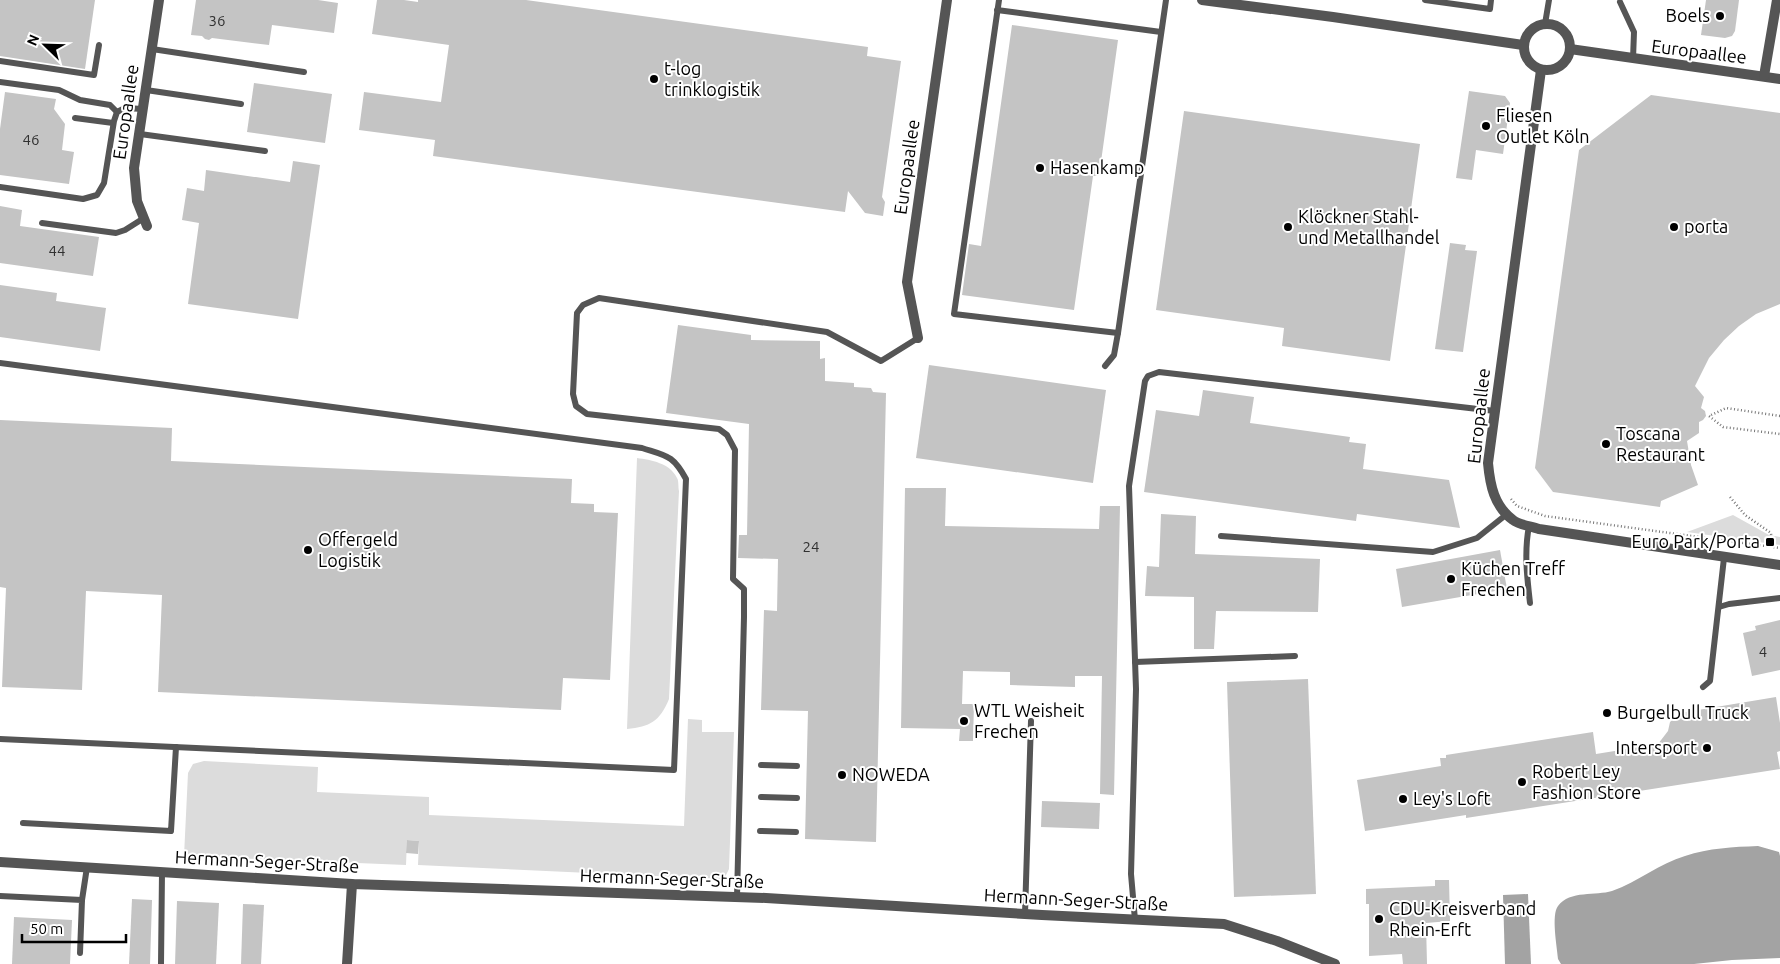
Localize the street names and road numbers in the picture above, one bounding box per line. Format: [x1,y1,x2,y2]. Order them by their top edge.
street label: Europaallee [1650,35,1748,67]
street label: Europaallee [108,63,142,161]
street label: Europaallee [889,118,923,216]
street label: Europaallee [1463,367,1493,465]
street label: Hermann-Seger-Straße [174,846,360,876]
street label: Hermann-Seger-Straße [579,865,765,891]
street label: Hermann-Seger-Straße [983,884,1169,914]

